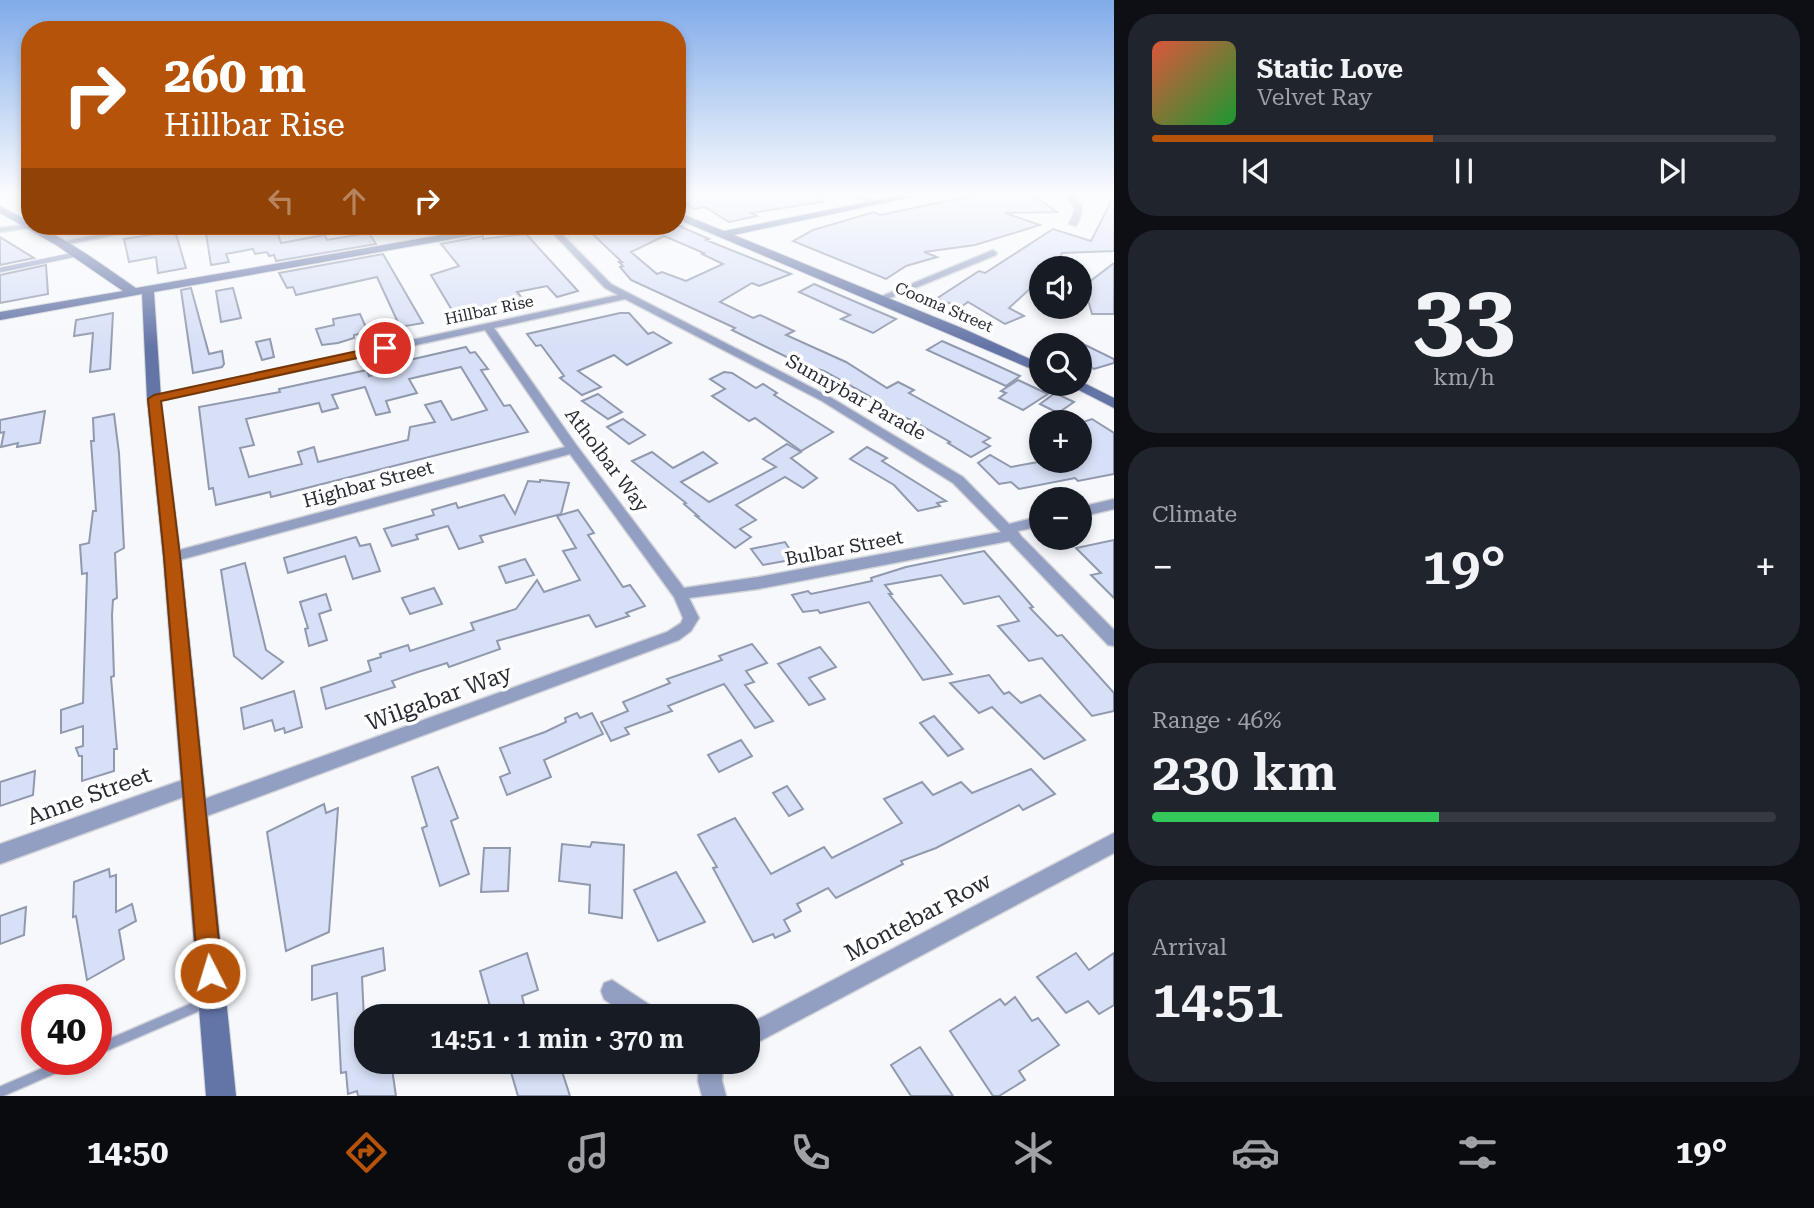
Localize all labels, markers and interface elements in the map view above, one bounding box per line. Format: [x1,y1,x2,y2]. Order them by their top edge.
text: 260 m [164,47,306,104]
icon: right [49,49,140,140]
text: Static Love [1257,54,1403,84]
text: Velvet Ray [1257,84,1372,111]
text: Hillbar Rise [164,106,345,144]
icon: previous [1237,152,1275,190]
icon: pause [1445,152,1483,190]
icon: next [1653,152,1691,190]
icon: left [262,182,300,220]
icon: ahead [335,182,373,220]
icon: right [408,182,446,220]
map controls [1029,256,1092,550]
button: sound [1029,256,1092,319]
text: 33 [1413,265,1515,371]
street label: Cooma Street [892,278,996,336]
street label: Hillbar Rise [443,291,535,329]
pin [355,318,415,378]
icon: arrive [366,329,404,367]
button: search [1029,333,1092,396]
street label: Sunnybar Parade [782,349,930,445]
text: km/h [1433,364,1495,391]
street label: Atholbar Way [560,403,654,517]
button: + [1029,410,1092,473]
street label: Highbar Street [300,456,436,512]
button: − [1029,487,1092,550]
text: Climate [1152,501,1237,528]
street label: Bulbar Street [783,525,905,571]
text: 19° [1422,536,1506,597]
text: − [1152,545,1173,589]
text: + [1755,545,1776,589]
street label: Wilgabar Way [362,659,516,737]
text: Range · 46% [1152,707,1281,734]
text: 230 km [1152,742,1337,803]
street label: Anne Street [23,761,155,831]
street label: Montebar Row [840,867,996,967]
text: Arrival [1152,934,1227,961]
position arrow [173,936,247,1010]
text: 14:51 [1152,969,1284,1030]
speed limit sign: 40 [21,984,112,1075]
text: 14:51 · 1 min · 370 m [430,1024,684,1054]
icon: directions [342,1128,391,1177]
icon: music [564,1128,613,1177]
icon: phone [786,1128,835,1177]
icon: climate [1009,1128,1058,1177]
icon: car [1231,1128,1280,1177]
icon: filters [1453,1128,1502,1177]
text: 14:50 [87,1133,168,1171]
text: 19° [1676,1133,1727,1171]

